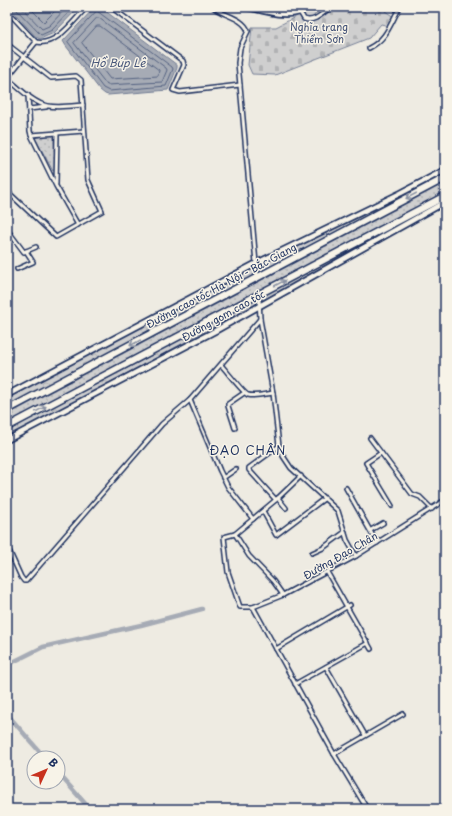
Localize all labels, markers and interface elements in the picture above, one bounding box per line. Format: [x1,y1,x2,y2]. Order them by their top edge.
park label: Nghĩa trang Thiềm Sơn [290,19,348,46]
water label: Hồ Búp Lê [91,54,147,71]
one-way arrow [405,193,417,201]
street label: Đường cao tốc Hà Nội - Bắc Giang [143,239,299,331]
one-way arrow [274,279,286,286]
street label: Đường gom cao tốc [179,286,268,344]
one-way arrow [129,339,141,347]
one-way arrow [35,405,47,412]
district label: ĐẠO CHÂN [210,441,286,459]
street label: Đường Đạo Chân [300,528,380,582]
north arrow [26,750,66,790]
text: B [45,754,63,772]

